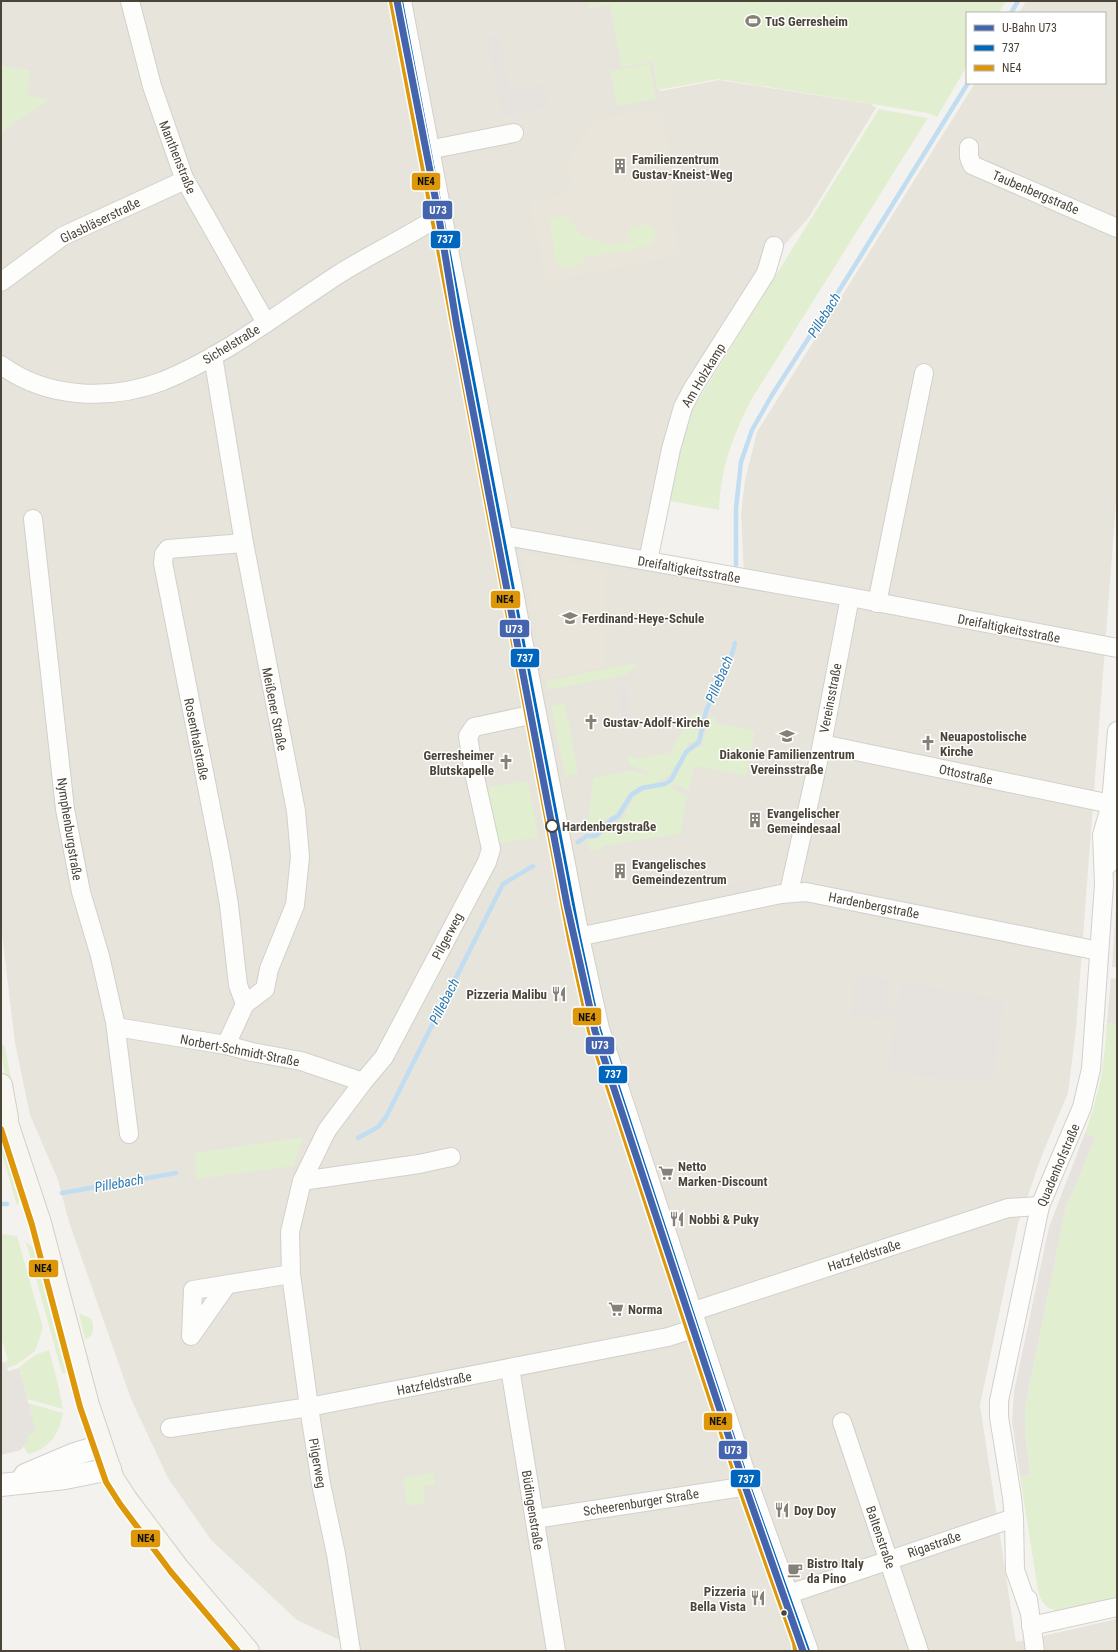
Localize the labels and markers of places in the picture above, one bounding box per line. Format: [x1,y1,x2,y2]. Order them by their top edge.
sports icon: TuS Gerresheim [744,12,762,30]
place label: TuS Gerresheim [765,14,848,29]
place label: Familienzentrum Gustav-Kneist-Weg [632,152,732,182]
building icon: Familienzentrum Gustav-Kneist-Weg [611,157,629,175]
school or university icon: Ferdinand-Heye-Schule [561,609,579,627]
place label: Ferdinand-Heye-Schule [582,611,704,626]
church icon: Gustav-Adolf-Kirche [582,713,600,731]
place label: Gustav-Adolf-Kirche [603,715,710,730]
school or university icon: Diakonie Familienzentrum Vereinsstraße [778,727,796,745]
place label: Neuapostolische Kirche [940,729,1027,759]
church icon: Neuapostolische Kirche [919,734,937,752]
place label: Diakonie Familienzentrum Vereinsstraße [719,747,855,777]
place label: Gerresheimer Blutskapelle [423,748,495,778]
church icon: Gerresheimer Blutskapelle [497,753,515,771]
place label: Evangelischer Gemeindesaal [767,806,840,836]
building icon: Evangelischer Gemeindesaal [746,811,764,829]
marker: Hardenbergstraße [545,819,559,833]
place label: Hardenbergstraße [562,819,656,834]
place label: Evangelisches Gemeindezentrum [632,857,727,887]
building icon: Evangelisches Gemeindezentrum [611,862,629,880]
restaurant icon: Pizzeria Malibu [550,985,568,1003]
place label: Pizzeria Malibu [466,987,547,1002]
place label: Netto Marken-Discount [678,1159,767,1189]
supermarket icon: Netto Marken-Discount [657,1164,675,1182]
restaurant icon: Nobbi & Puky [668,1210,686,1228]
place label: Nobbi & Puky [689,1212,759,1227]
supermarket icon: Norma [607,1300,625,1318]
place label: Norma [628,1302,663,1317]
restaurant icon: Doy Doy [773,1501,791,1519]
place label: Doy Doy [794,1503,836,1518]
place label: Bistro Italy da Pino [807,1556,864,1586]
cafe icon: Bistro Italy da Pino [786,1561,804,1579]
place label: Pizzeria Bella Vista [690,1584,746,1614]
restaurant icon: Pizzeria Bella Vista [749,1589,767,1607]
unlabelled marker [779,1608,789,1618]

